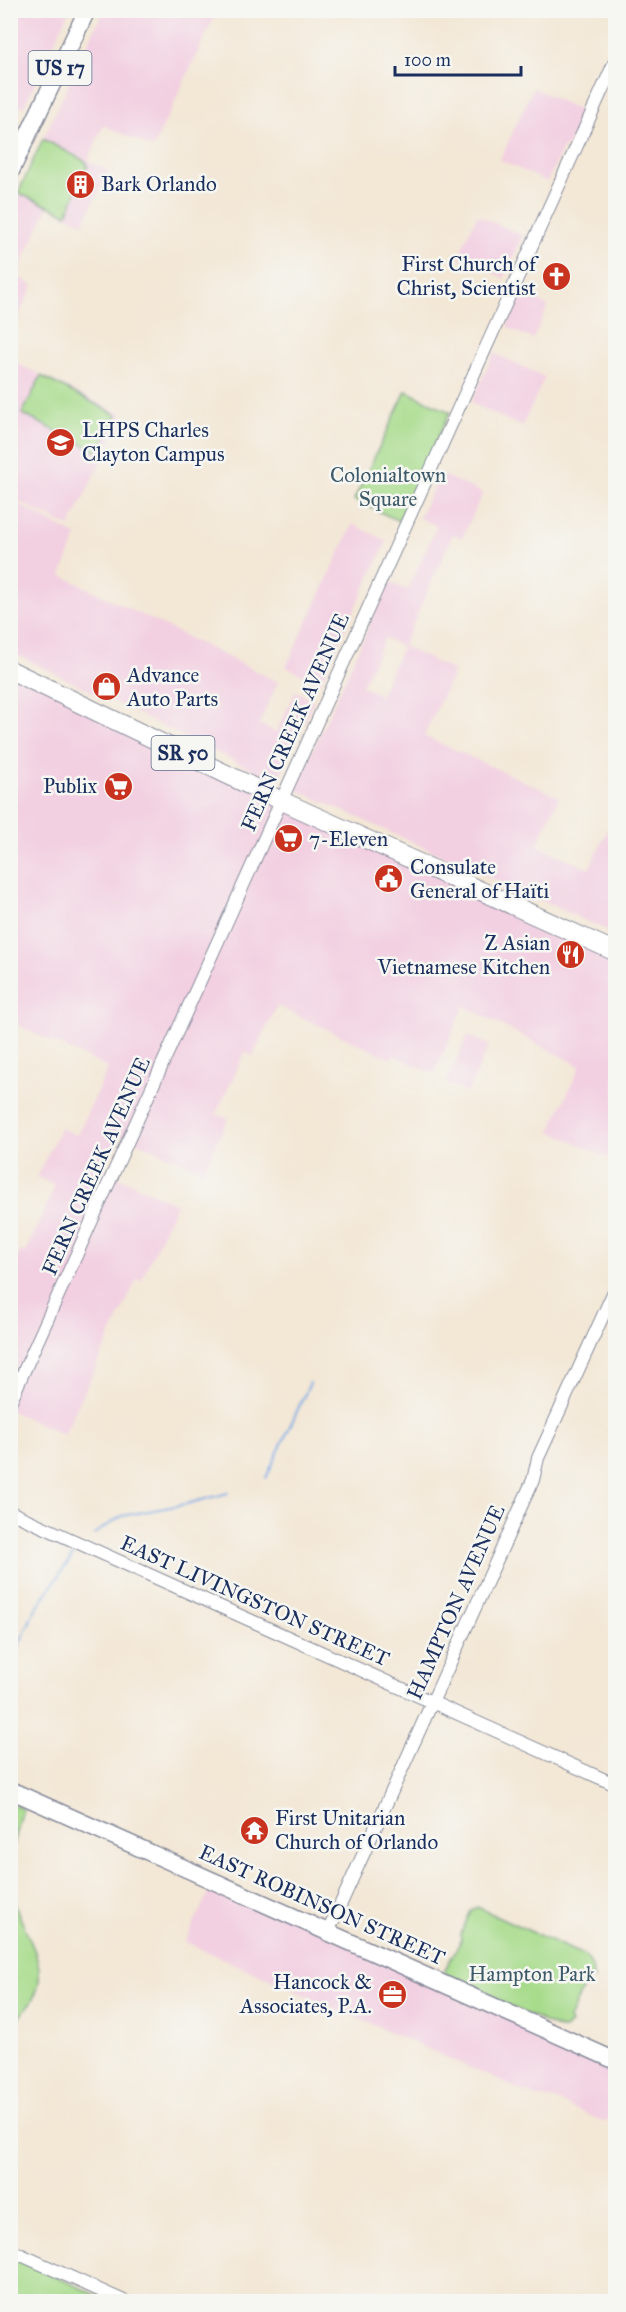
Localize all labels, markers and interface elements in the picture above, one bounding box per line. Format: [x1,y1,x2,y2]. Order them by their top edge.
scale bar [395,39,521,77]
text: 100 m [404,49,451,71]
road number: US 17 [28,51,92,85]
building icon: Bark Orlando [64,168,96,200]
place label: Bark Orlando [101,171,217,197]
place label: First Church of Christ, Scientist [396,251,539,301]
church icon: First Church of Christ, Scientist [541,260,573,292]
place label: LHPS Charles Clayton Campus [82,417,225,467]
school or university icon: LHPS Charles Clayton Campus [45,426,77,458]
park label: Colonialtown Square [330,462,446,512]
street label: FERN CREEK AVENUE [235,609,355,835]
place label: Advance Auto Parts [126,662,218,712]
shop icon: Advance Auto Parts [90,671,122,703]
road number: SR 50 [152,736,214,770]
supermarket icon: Publix [102,770,134,802]
place label: Publix [43,773,98,799]
supermarket icon: 7-Eleven [272,823,304,855]
place label: 7-Eleven [309,826,388,852]
place label: Consulate General of Haïti [410,854,550,904]
public building icon: Consulate General of Haïti [373,863,405,895]
place label: Z Asian Vietnamese Kitchen [376,930,550,980]
restaurant icon: Z Asian Vietnamese Kitchen [555,939,587,971]
street label: FERN CREEK AVENUE [36,1053,156,1279]
street label: HAMPTON AVENUE [401,1501,511,1703]
street label: EAST LIVINGSTON STREET [117,1530,393,1672]
place label: First Unitarian Church of Orlando [275,1805,438,1855]
temple icon: First Unitarian Church of Orlando [238,1814,270,1846]
street label: EAST ROBINSON STREET [195,1839,449,1971]
park label: Hampton Park [468,1961,596,1987]
place label: Hancock & Associates, P.A. [239,1969,372,2019]
office icon: Hancock & Associates, P.A. [377,1978,409,2010]

